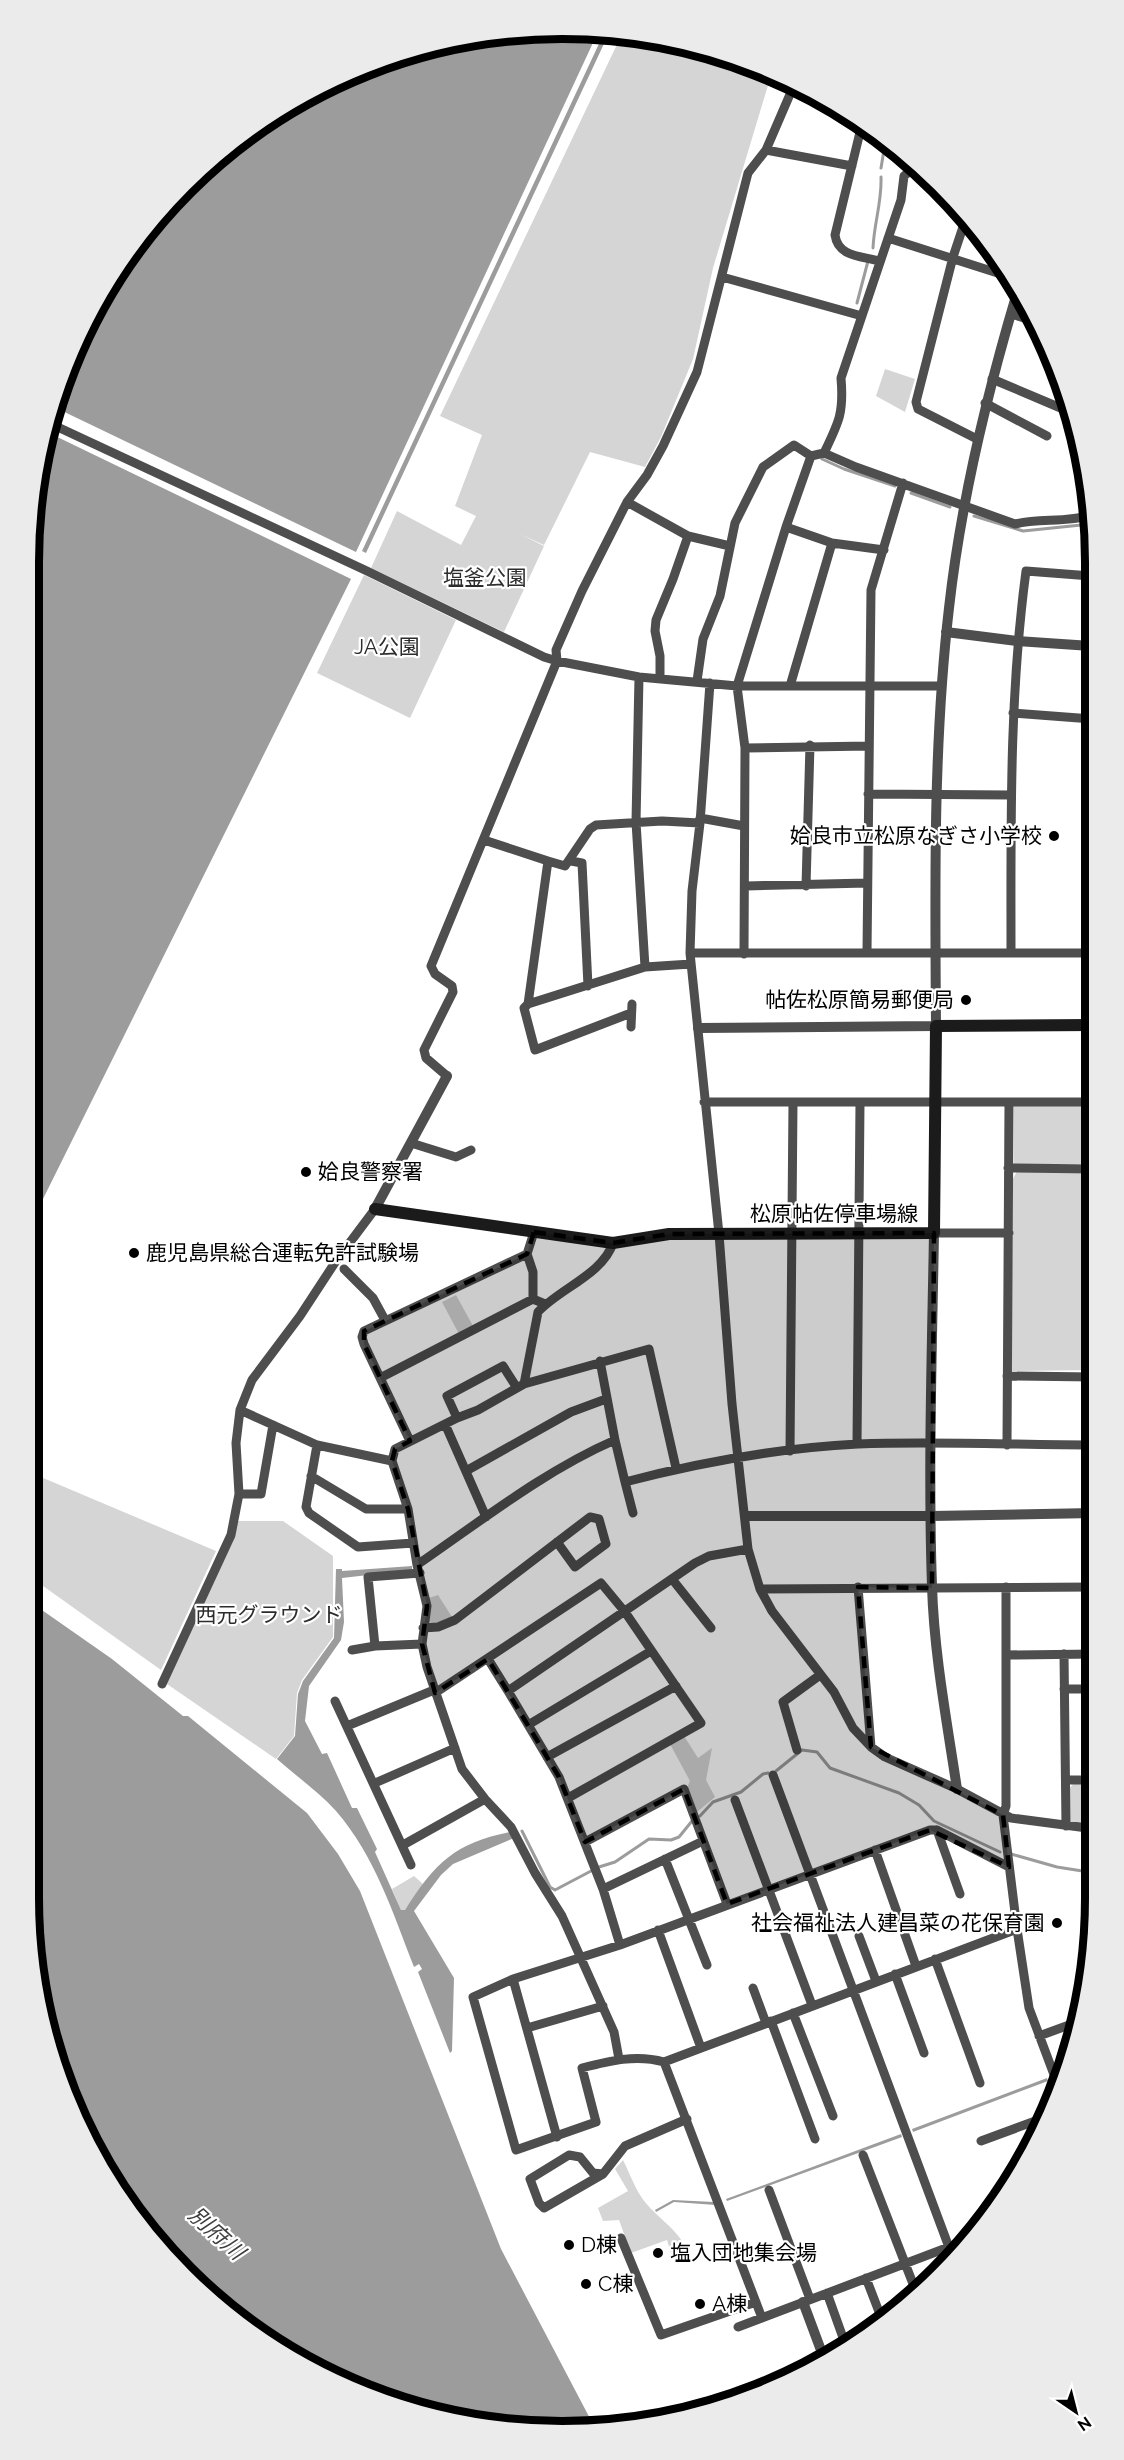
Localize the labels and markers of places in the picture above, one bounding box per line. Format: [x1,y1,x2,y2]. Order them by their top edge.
place label: 姶良市立松原なぎさ小学校 [790,823,1042,848]
marker: 姶良市立松原なぎさ小学校 [1047,829,1061,843]
place label: 帖佐松原簡易郵便局 [765,987,954,1012]
marker: 帖佐松原簡易郵便局 [959,993,973,1007]
place label: 姶良警察署 [318,1159,423,1184]
marker: 姶良警察署 [299,1165,313,1179]
place label: 鹿児島県総合運転免許試験場 [146,1240,419,1265]
marker: 鹿児島県総合運転免許試験場 [127,1246,141,1260]
place label: 社会福祉法人建昌菜の花保育園 [751,1910,1045,1935]
marker: 社会福祉法人建昌菜の花保育園 [1050,1916,1064,1930]
place label: D棟 [581,2232,617,2257]
marker: D棟 [562,2238,576,2252]
place label: 塩入団地集会場 [670,2240,817,2265]
marker: 塩入団地集会場 [651,2246,665,2260]
place label: C棟 [598,2271,633,2296]
marker: C棟 [579,2277,593,2291]
place label: A棟 [712,2291,747,2316]
marker: A棟 [693,2297,707,2311]

